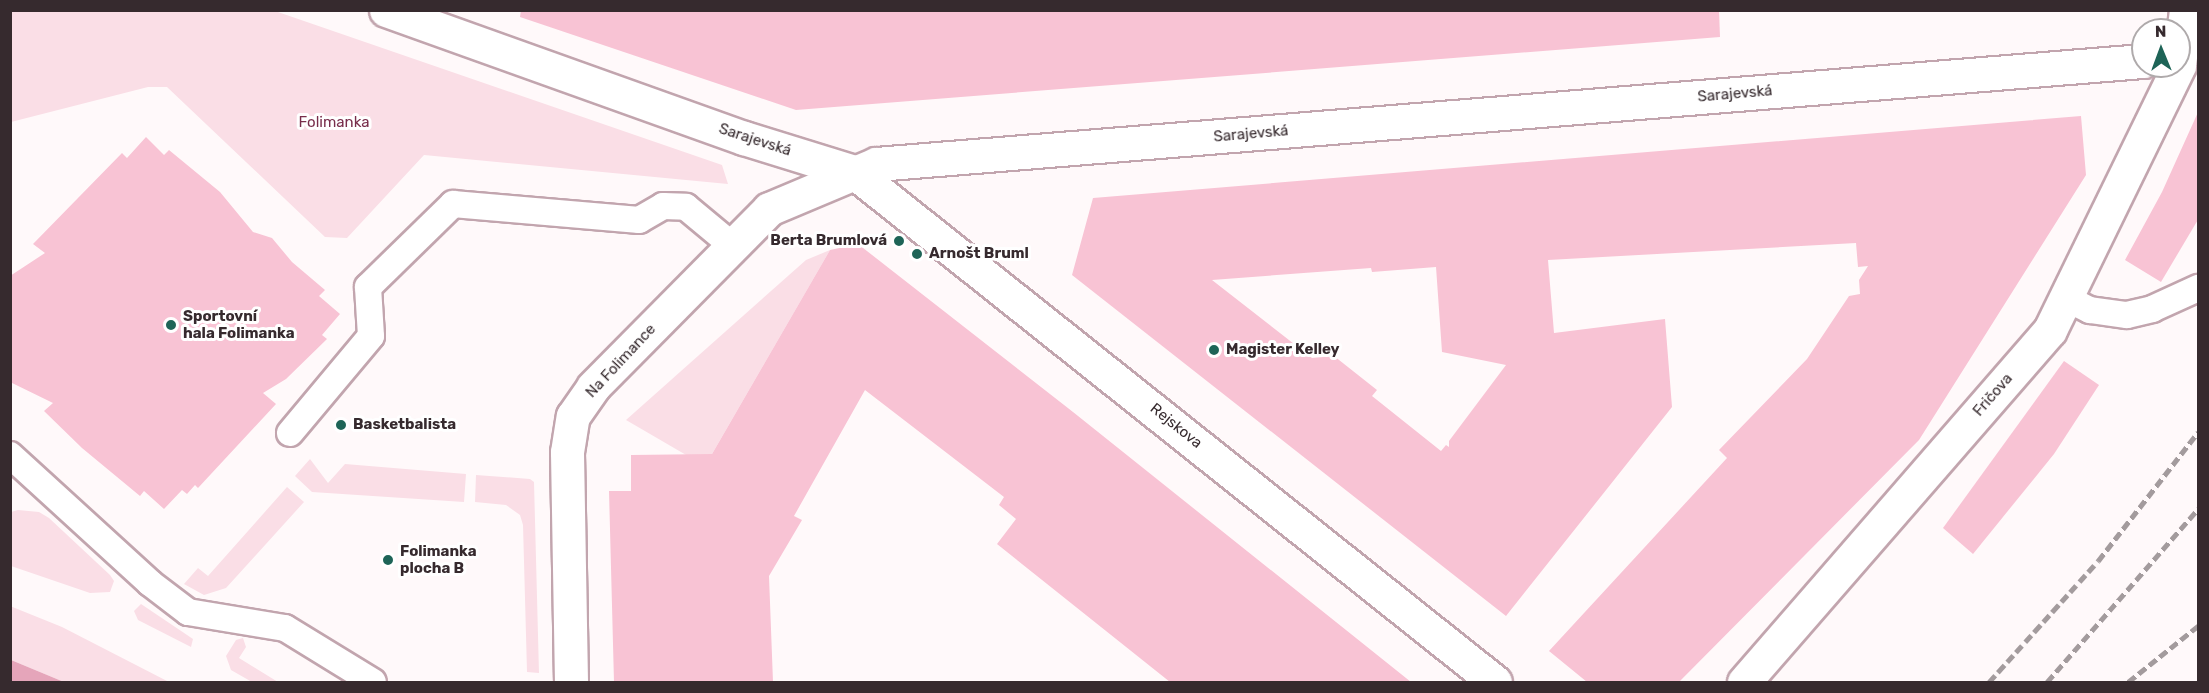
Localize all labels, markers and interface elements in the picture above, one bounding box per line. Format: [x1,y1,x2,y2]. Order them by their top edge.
north arrow [2131,18,2191,78]
text: N [2155,22,2167,41]
street label: Sarajevská [1697,82,1773,106]
park label: Folimanka [298,114,370,132]
street label: Sarajevská [716,120,794,160]
street label: Sarajevská [1213,122,1289,146]
place label: Berta Brumlová [770,232,887,250]
marker: Berta Brumlová [892,234,906,248]
place label: Arnošt Bruml [929,245,1029,263]
marker: Arnošt Bruml [910,247,924,261]
place label: Sportovní hala Folimanka [183,307,295,342]
marker: Sportovní hala Folimanka [164,318,178,332]
street label: Na Folimance [582,320,660,402]
place label: Magister Kelley [1226,341,1340,359]
marker: Magister Kelley [1207,343,1221,357]
street label: Fričova [1970,370,2016,420]
street label: Rejskova [1146,400,1206,452]
place label: Basketbalista [353,416,456,434]
marker: Basketbalista [334,418,348,432]
place label: Folimanka plocha B [400,542,477,577]
marker: Folimanka plocha B [381,553,395,567]

